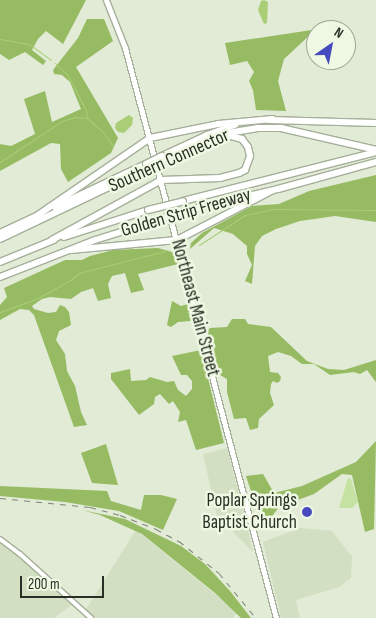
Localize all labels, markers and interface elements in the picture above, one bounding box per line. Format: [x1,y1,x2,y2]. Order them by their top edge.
north arrow [306,20,356,70]
text: N [331,24,347,42]
street label: Southern Connector [105,124,233,198]
street label: Golden Strip Freeway [118,184,254,242]
street label: Northeast Main Street [166,237,224,379]
place label: Poplar Springs Baptist Church [202,490,297,534]
marker: Poplar Springs Baptist Church [301,506,313,518]
scale bar [22,566,106,598]
text: 200 m [28,575,60,594]

